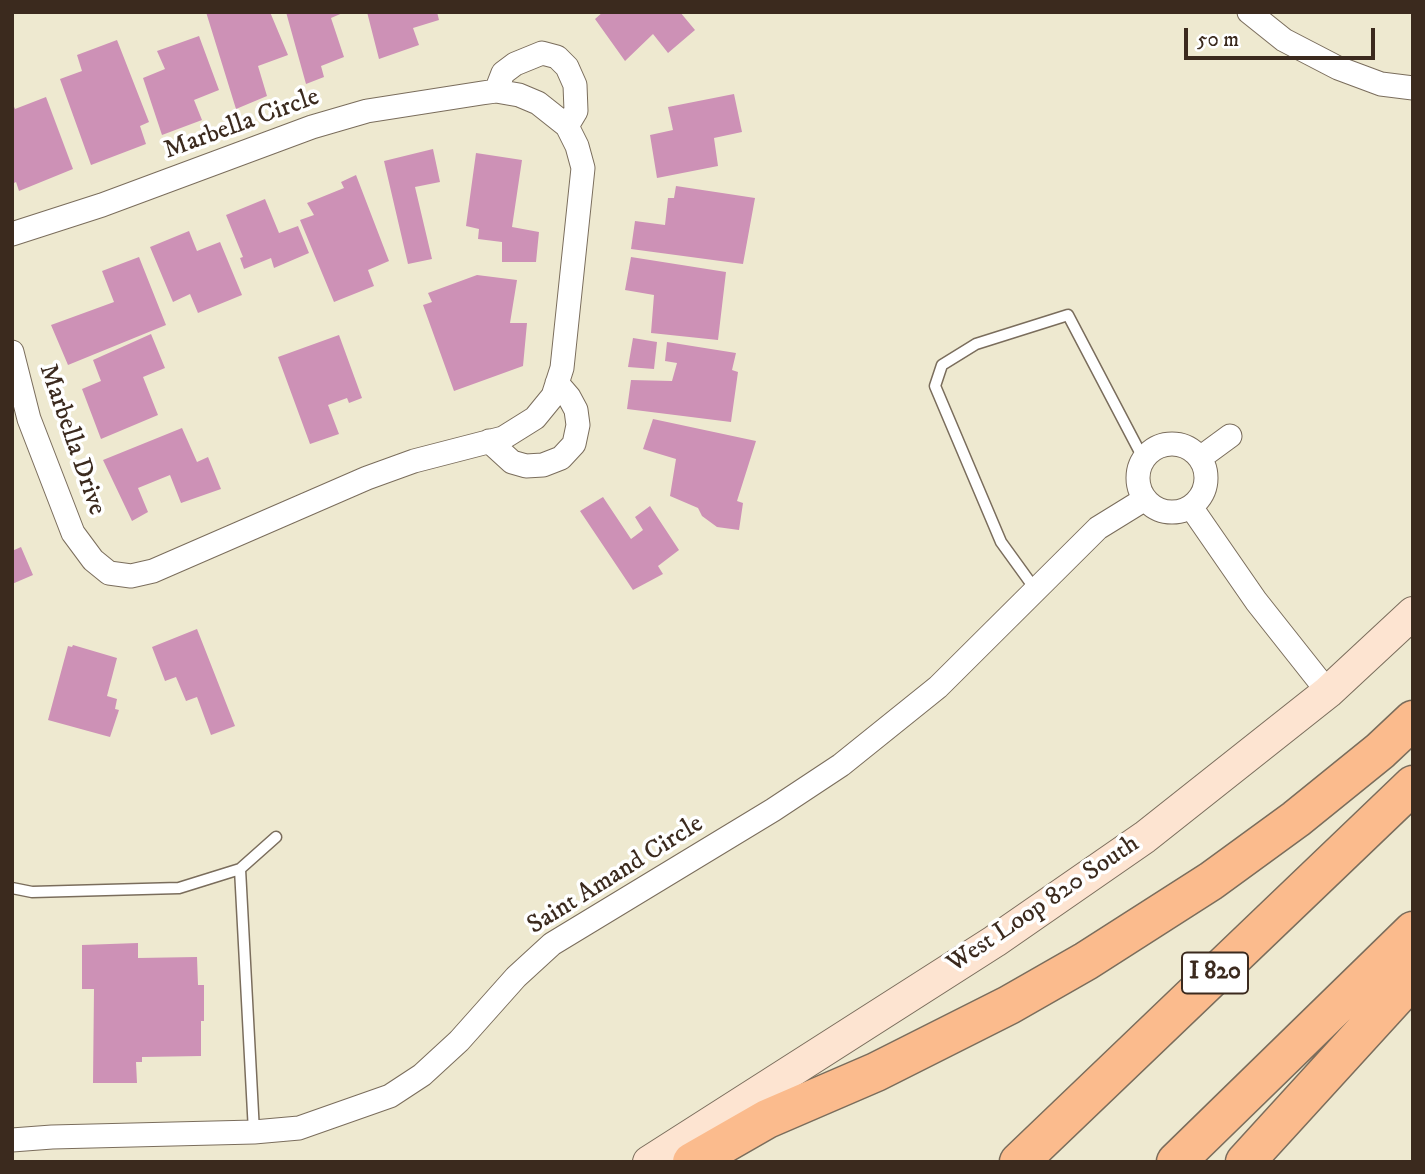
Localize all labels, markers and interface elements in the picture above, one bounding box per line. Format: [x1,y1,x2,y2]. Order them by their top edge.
scale bar [1187,14,1378,58]
text: 50 m [1197,27,1239,53]
street label: Marbella Circle [160,82,324,168]
street label: Marbella Drive [31,360,111,520]
street label: Saint Amand Circle [522,809,710,943]
street label: West Loop 820 South [942,829,1146,981]
road number: I 820 [1182,953,1248,993]

